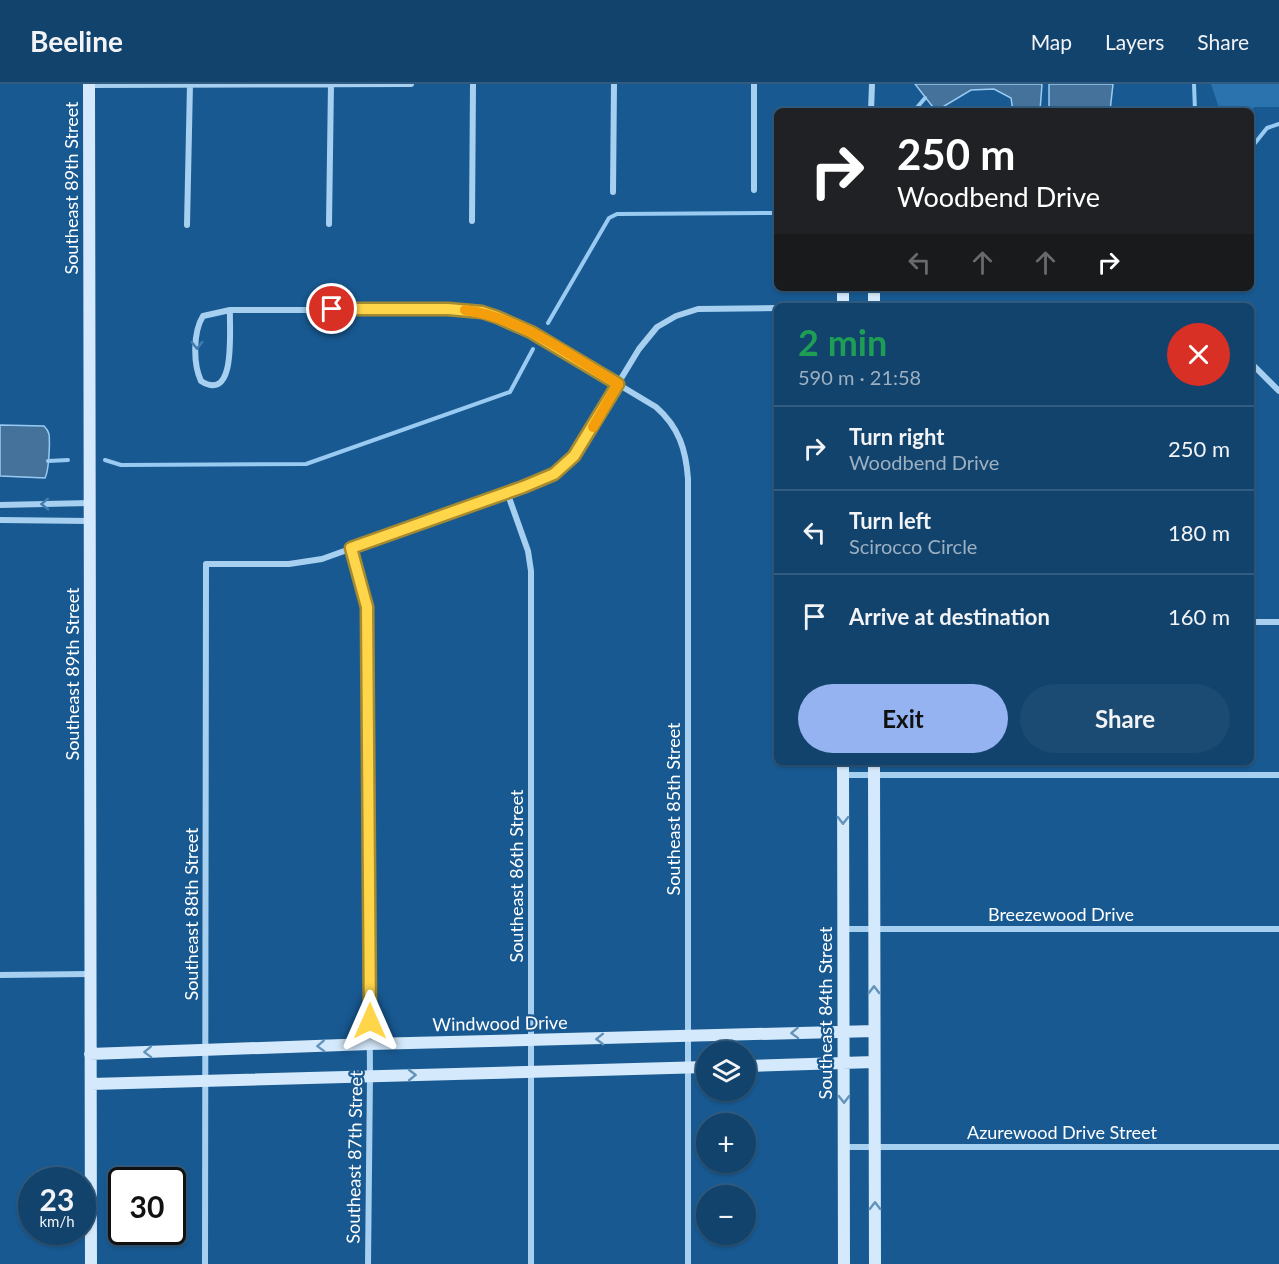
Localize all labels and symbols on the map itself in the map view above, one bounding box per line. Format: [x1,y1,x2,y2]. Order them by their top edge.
street label: Southeast 89th Street [60,101,82,275]
pin [306,283,357,334]
one-way arrow [191,341,203,350]
one-way arrow [40,498,49,510]
street label: Southeast 89th Street [61,587,83,761]
street label: Southeast 85th Street [662,722,684,896]
street label: Southeast 86th Street [505,789,527,963]
one-way arrow [837,816,849,825]
street label: Southeast 88th Street [180,827,202,1001]
street label: Breezewood Drive [988,903,1134,925]
street label: Southeast 84th Street [814,926,836,1100]
one-way arrow [868,985,880,994]
position arrow [338,989,402,1053]
street label: Windwood Drive [432,1011,568,1035]
one-way arrow [790,1027,799,1040]
one-way arrow [595,1032,604,1045]
one-way arrow [316,1040,325,1052]
one-way arrow [144,1045,153,1058]
one-way arrow [407,1069,416,1081]
street label: Southeast 87th Street [341,1070,367,1244]
one-way arrow [837,1095,850,1104]
street label: Azurewood Drive Street [967,1121,1158,1143]
speed limit sign: 30 [108,1167,186,1245]
one-way arrow [869,1201,881,1210]

